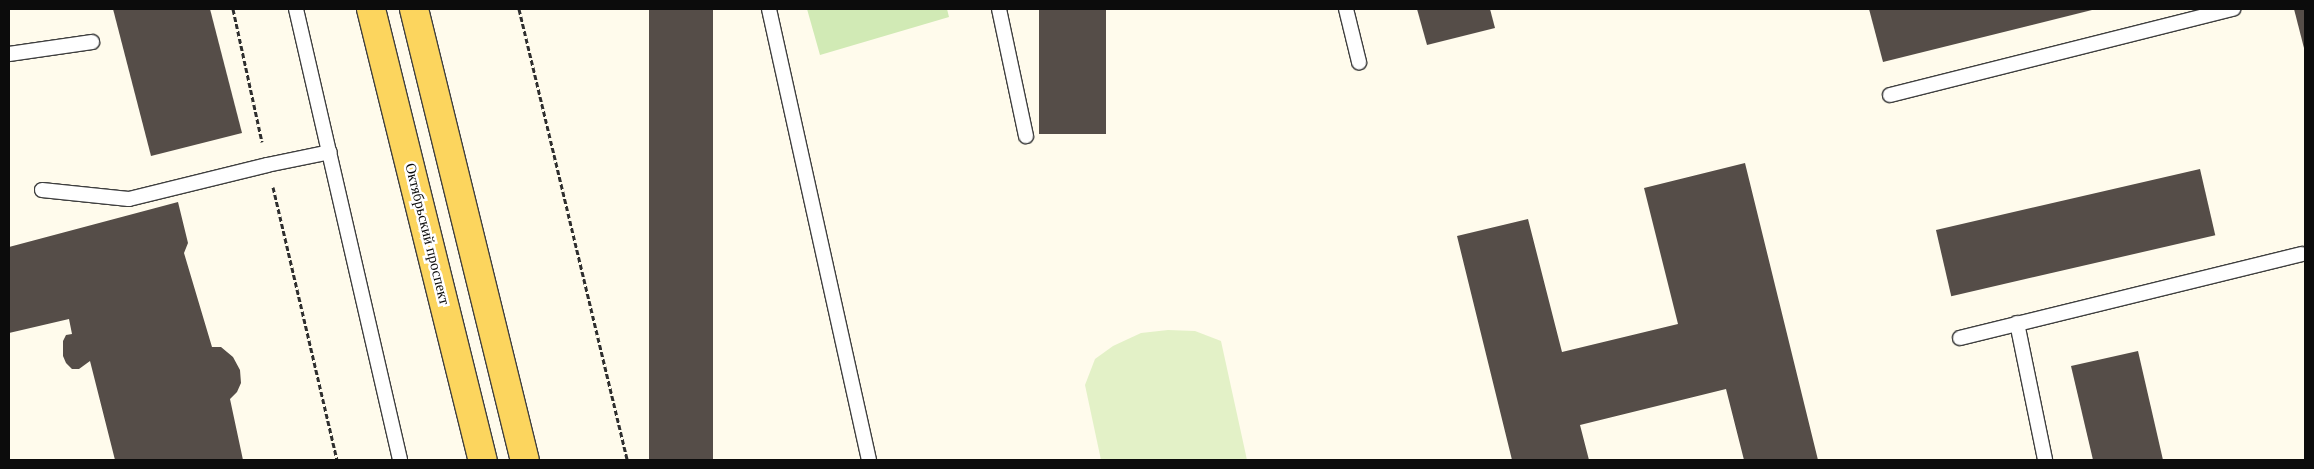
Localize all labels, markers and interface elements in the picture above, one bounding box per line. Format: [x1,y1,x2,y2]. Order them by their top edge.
street label: Октябрьский проспект [401,161,453,307]

